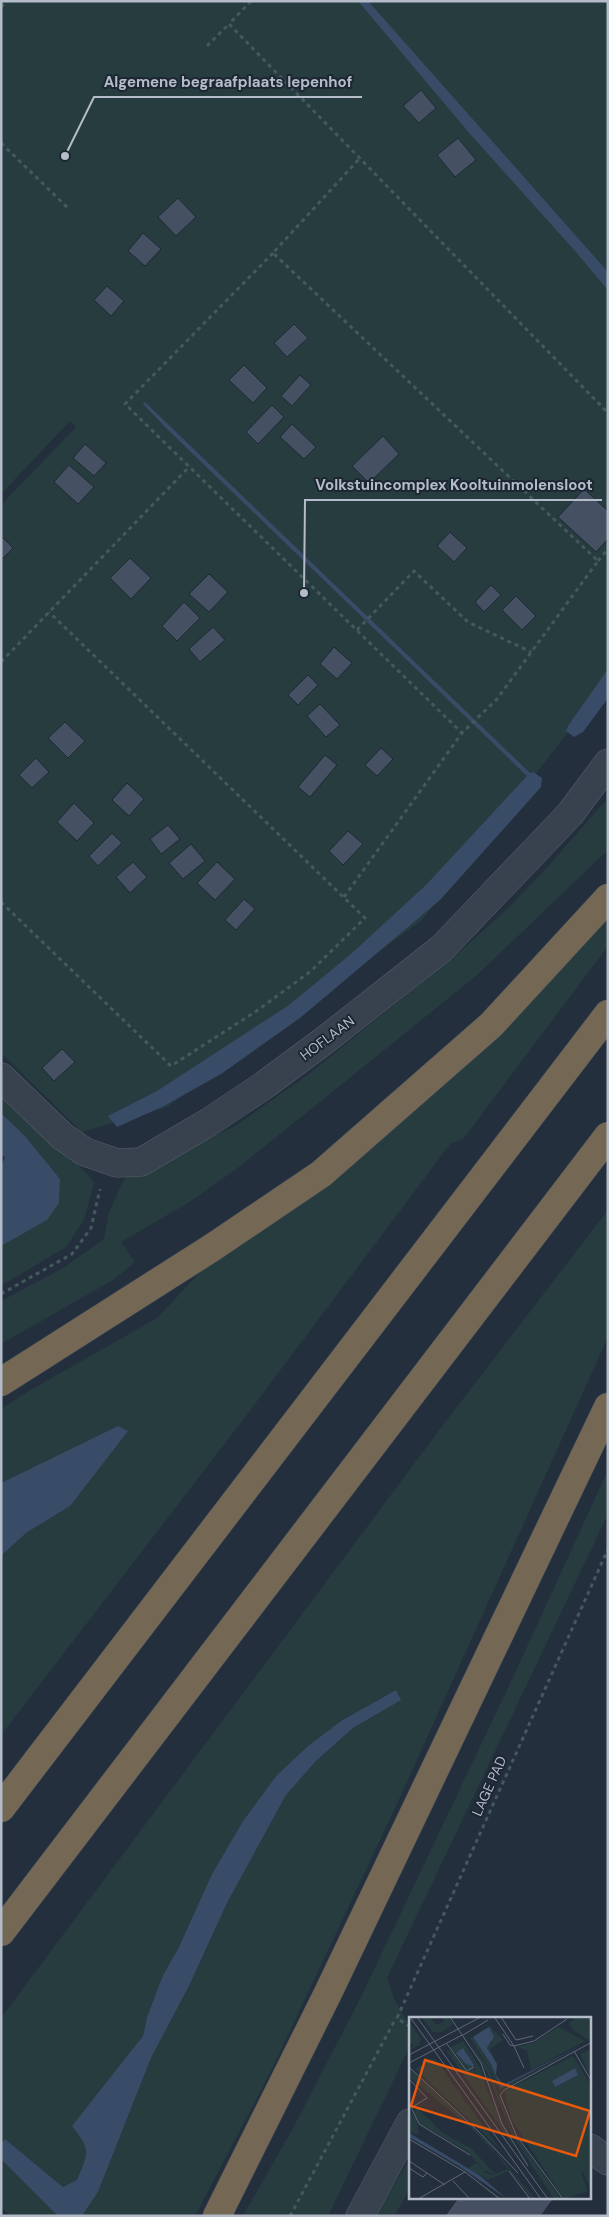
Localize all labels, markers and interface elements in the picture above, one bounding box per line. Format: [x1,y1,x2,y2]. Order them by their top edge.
callout: Algemene begraafplaats Iepenhof [94,67,362,97]
text: Algemene begraafplaats Iepenhof [104,72,352,92]
callout: Volkstuincomplex Kooltuinmolensloot [305,470,602,500]
text: Volkstuincomplex Kooltuinmolensloot [315,475,593,495]
street label: HOFLAAN [296,1012,358,1064]
street label: LAGE PAD [468,1753,510,1819]
inset map [409,2017,592,2200]

